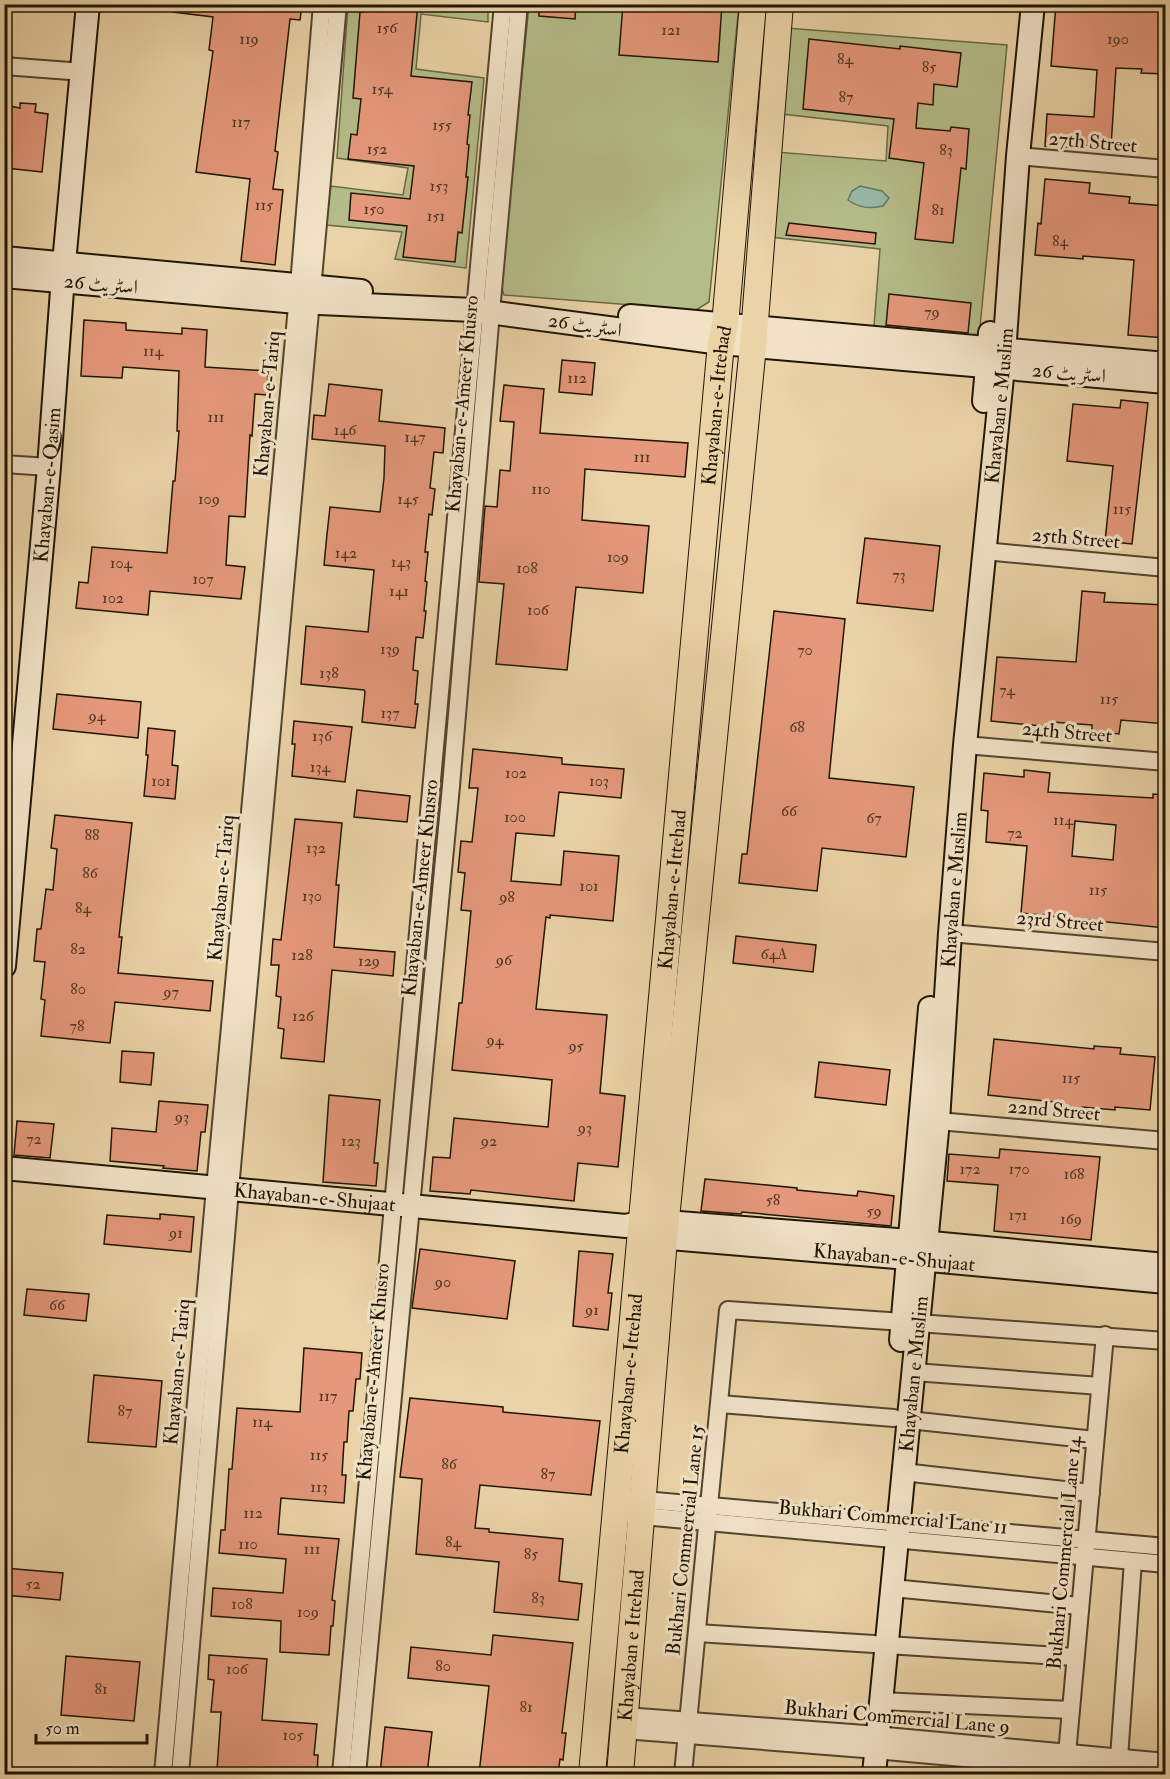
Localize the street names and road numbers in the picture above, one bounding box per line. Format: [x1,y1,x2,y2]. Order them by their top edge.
street label: 27th Street [1048,126,1139,158]
street label: اسٹریٹ 26 [63,268,139,300]
street label: Khayaban-e-Ameer Khusro [440,294,484,514]
street label: اسٹریٹ 26 [547,307,623,343]
street label: Khayaban-e-Ittehad [696,323,737,487]
street label: Khayaban e Muslim [979,326,1018,485]
street label: Khayaban-e-Tariq [248,329,286,478]
street label: اسٹریٹ 26 [1031,357,1107,389]
street label: Khayaban-e-Qasim [28,406,66,564]
street label: 25th Street [1031,522,1122,554]
street label: 24th Street [1021,716,1114,748]
street label: Khayaban-e-Ameer Khusro [396,778,444,998]
street label: Khayaban-e-Ittehad [652,808,691,971]
street label: Khayaban e Muslim [935,810,972,969]
street label: Khayaban-e-Tariq [202,813,240,962]
street label: 23rd Street [1015,905,1105,937]
street label: 22nd Street [1007,1094,1102,1127]
street label: Khayaban-e-Shujaat [233,1177,397,1217]
street label: Khayaban-e-Shujaat [812,1238,977,1277]
street label: Khayaban-e-Ameer Khusro [351,1262,395,1482]
street label: Khayaban-e-Ittehad [608,1292,648,1455]
street label: Khayaban e Muslim [893,1294,933,1453]
street label: Khayaban-e-Tariq [158,1297,196,1446]
street label: Bukhari Commercial Lane 15 [660,1423,710,1657]
street label: Bukhari Commercial Lane 14 [1041,1434,1087,1671]
street label: Bukhari Commercial Lane 11 [777,1495,1009,1539]
street label: Khayaban e Ittehad [612,1568,649,1722]
street label: Bukhari Commercial Lane 9 [783,1695,1011,1739]

